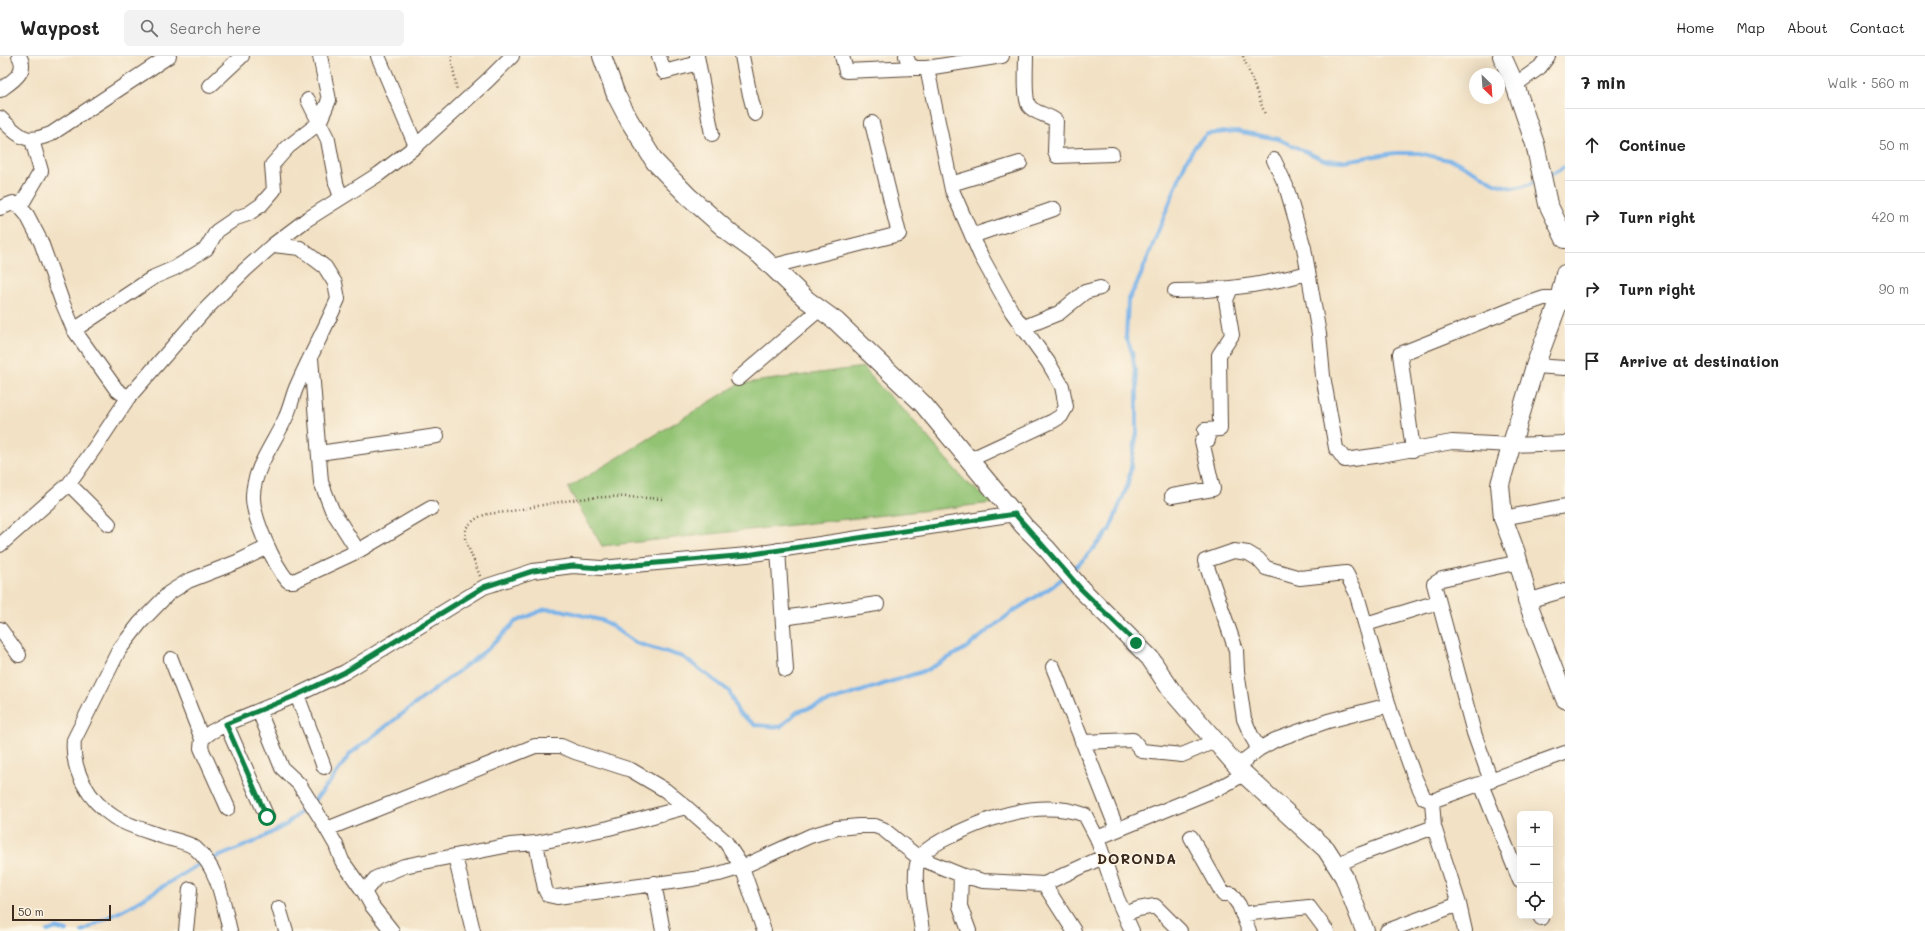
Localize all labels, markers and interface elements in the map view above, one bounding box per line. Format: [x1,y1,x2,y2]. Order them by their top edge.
search box [124,10,404,46]
text: Waypost [20,15,100,40]
icon: search [138,17,160,39]
text: Search here [170,18,261,38]
text: Home [1676,18,1714,37]
text: Map [1736,18,1765,37]
text: About [1787,18,1828,37]
text: Contact [1850,18,1905,37]
north arrow [1469,68,1505,104]
text: 7 min [1581,71,1626,93]
text: Walk · 560 m [1827,74,1909,91]
icon: ahead [1581,134,1603,156]
text: Continue [1619,135,1686,155]
text: 50 m [1879,136,1909,153]
icon: right [1581,206,1603,228]
text: Turn right [1619,207,1696,227]
text: 420 m [1872,208,1909,225]
icon: right [1581,278,1603,300]
text: Turn right [1619,279,1696,299]
text: 90 m [1879,280,1909,297]
icon: arrive [1581,350,1603,372]
text: Arrive at destination [1619,351,1779,371]
route end [1127,634,1145,652]
route start [258,808,276,826]
map controls [1517,811,1553,919]
button: + [1517,811,1553,847]
button: − [1517,847,1553,883]
district label: DORONDA [1097,849,1177,868]
button: locate [1517,883,1553,919]
scale bar [12,903,111,922]
text: 50 m [18,904,44,919]

